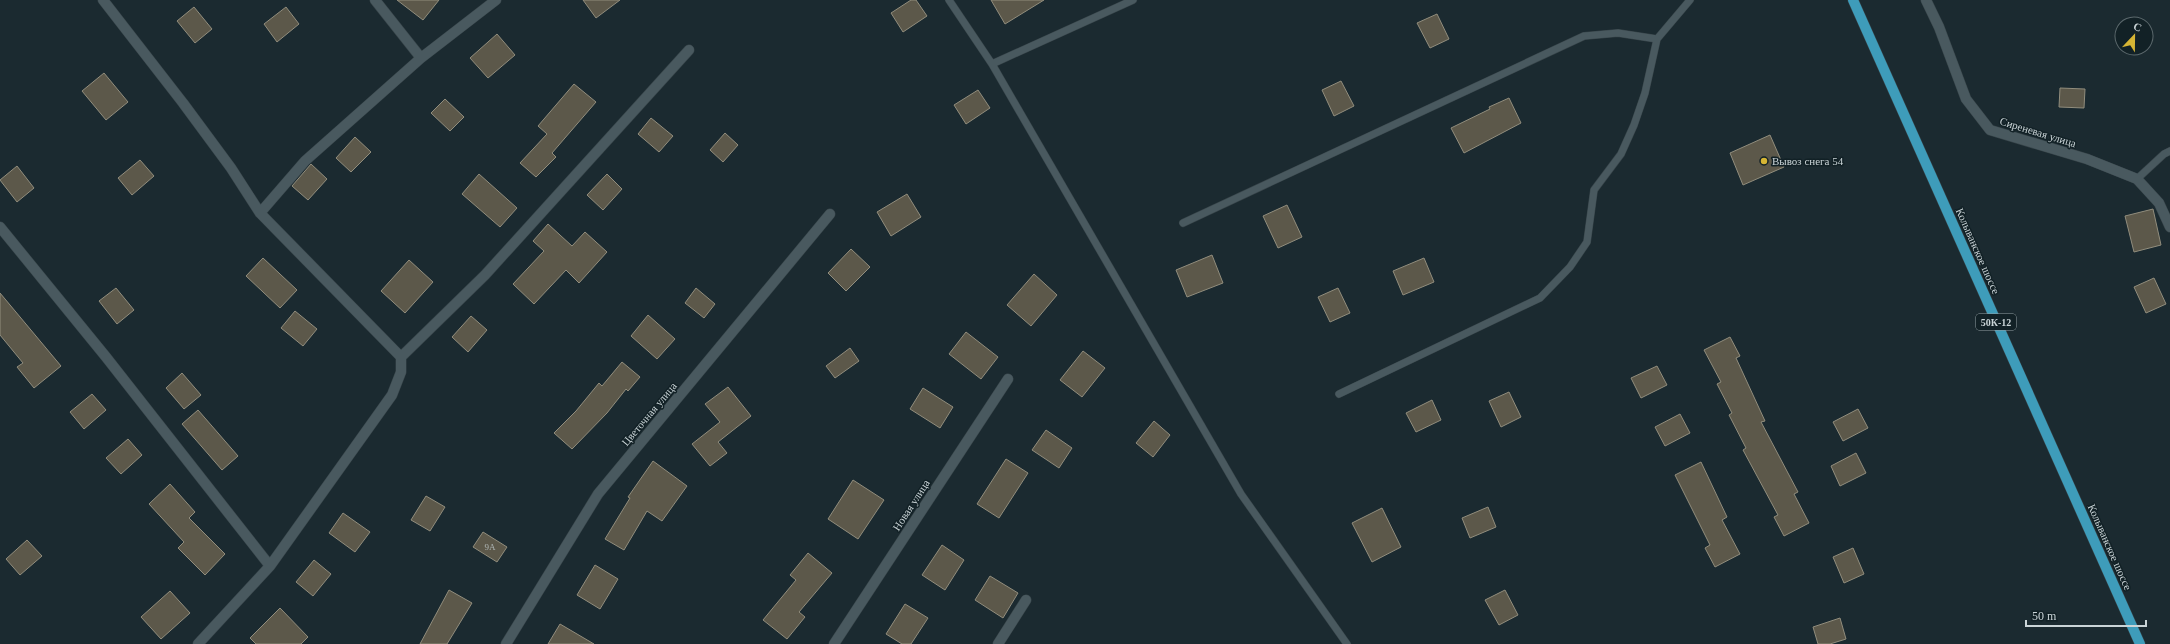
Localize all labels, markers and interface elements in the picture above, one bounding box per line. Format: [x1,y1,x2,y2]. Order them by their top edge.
north arrow [2114,16,2154,56]
text: С [2132,20,2144,34]
street label: Сиреневая улица [1998,115,2078,149]
place label: Вывоз снега 54 [1772,155,1844,167]
marker: Вывоз снега 54 [1759,156,1769,166]
street label: Колыванское шоссе [1954,206,2002,296]
road number: 50К-12 [1976,314,2016,330]
street label: Цветочная улица [619,380,679,448]
street label: Новая улица [890,477,932,533]
street label: Колыванское шоссе [2086,502,2134,592]
house number: 9А [485,542,496,552]
scale bar [2026,602,2146,628]
text: 50 m [2032,609,2057,623]

